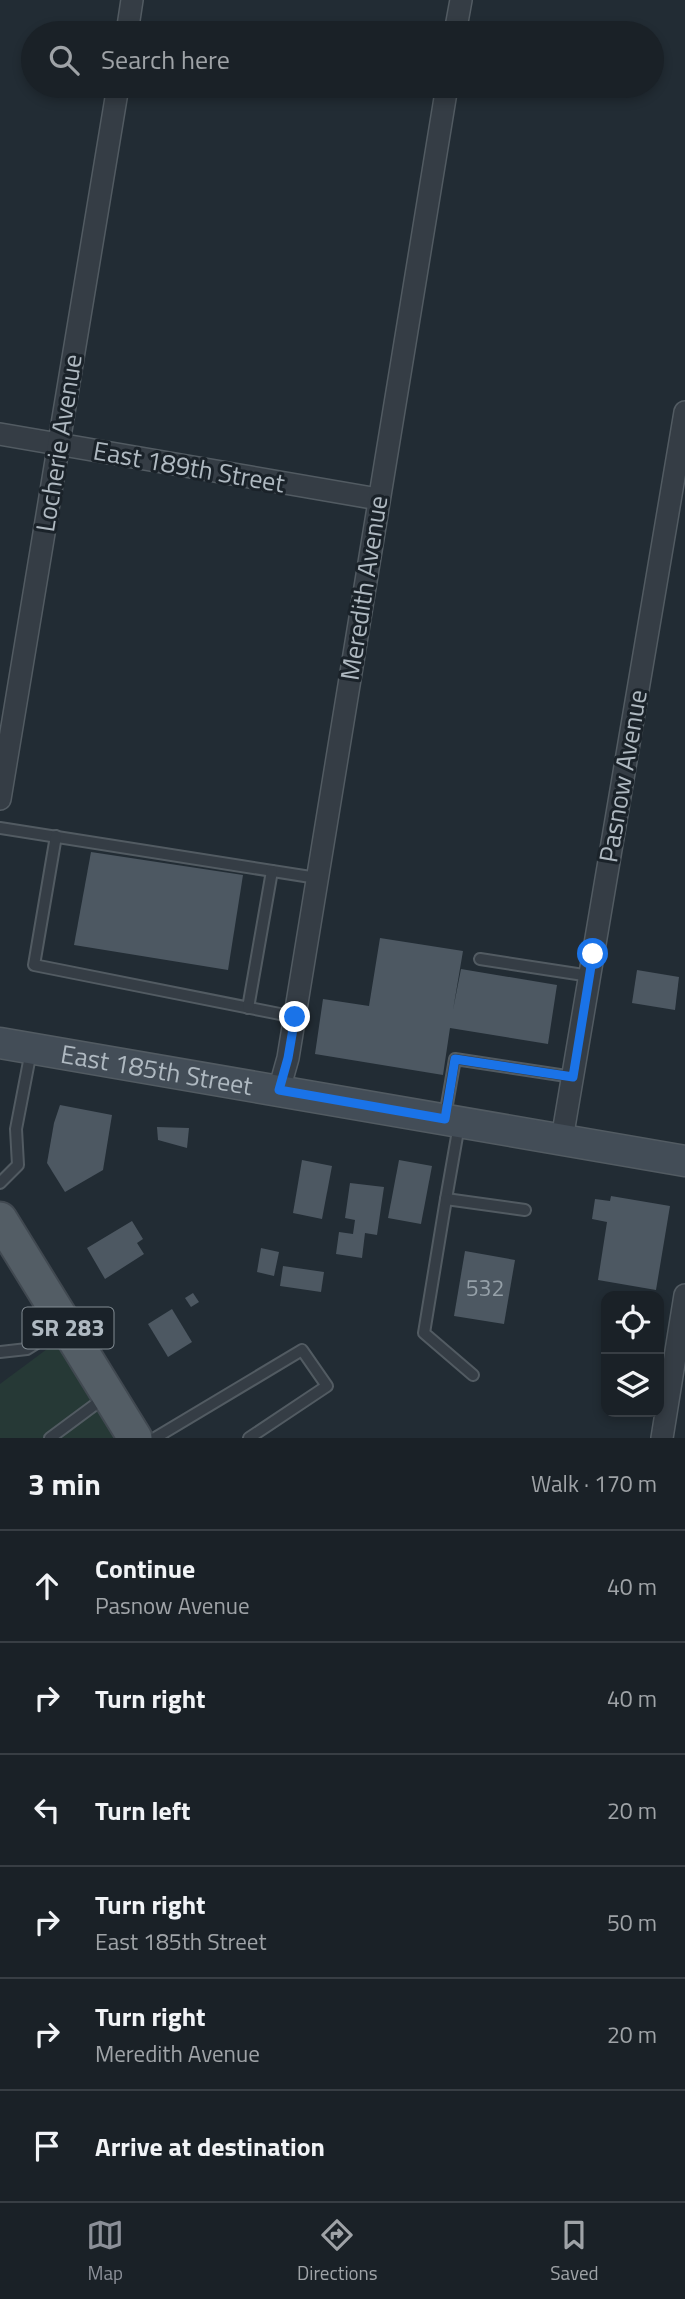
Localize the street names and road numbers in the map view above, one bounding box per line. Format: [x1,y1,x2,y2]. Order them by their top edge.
street label: Locherie Avenue [25,351,92,535]
street label: East 189th Street [90,430,288,503]
street label: Meredith Avenue [330,493,397,683]
street label: Pasnow Avenue [588,686,657,865]
street label: East 185th Street [58,1034,256,1105]
road number: SR 283 [22,1308,114,1348]

